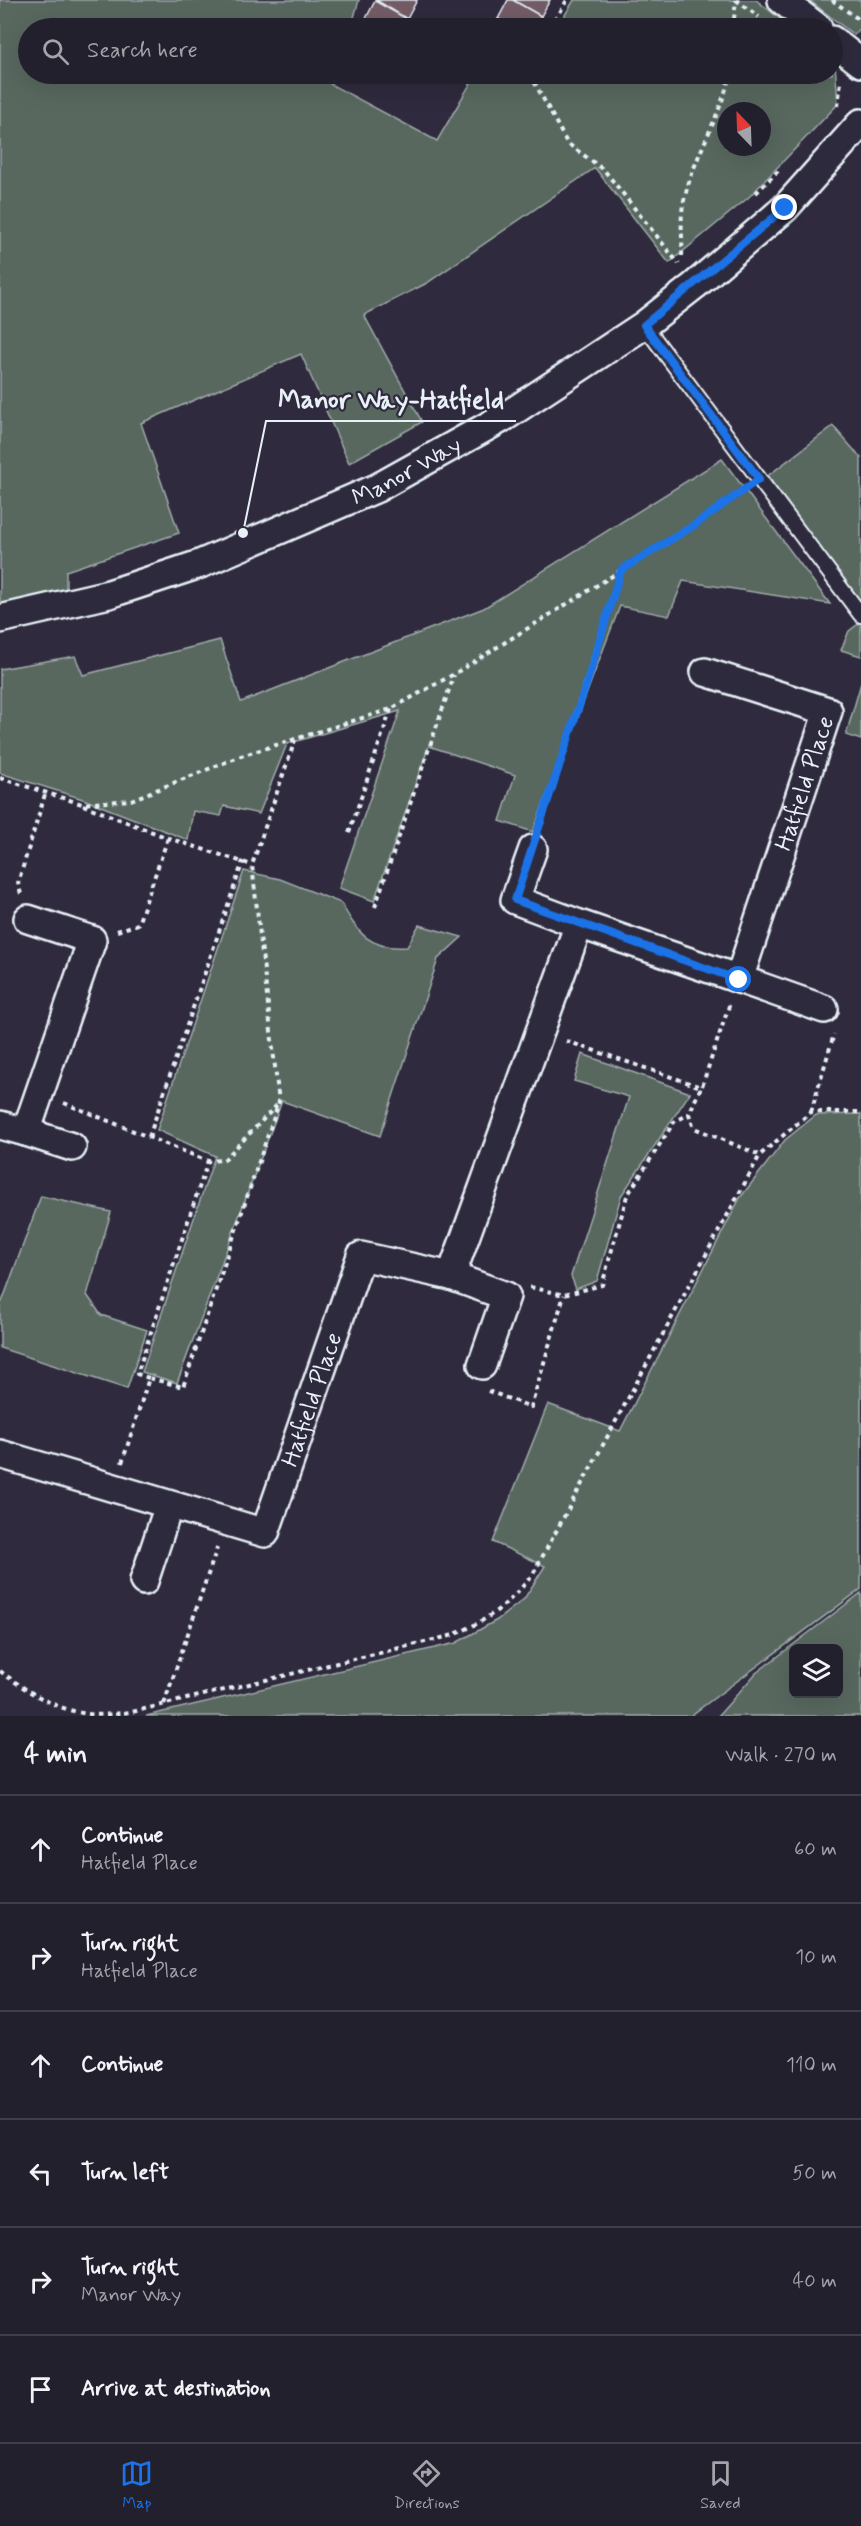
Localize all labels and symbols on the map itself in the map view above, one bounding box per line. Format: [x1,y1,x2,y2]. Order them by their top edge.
north arrow [717,102,771,156]
route end [771,194,797,220]
callout: Manor Way-Hatfield [266,377,516,421]
text: Manor Way-Hatfield [278,384,504,418]
street label: Manor Way [347,430,467,514]
street label: Hatfield Place [769,712,842,855]
route start [725,966,751,992]
street label: Hatfield Place [275,1329,350,1471]

